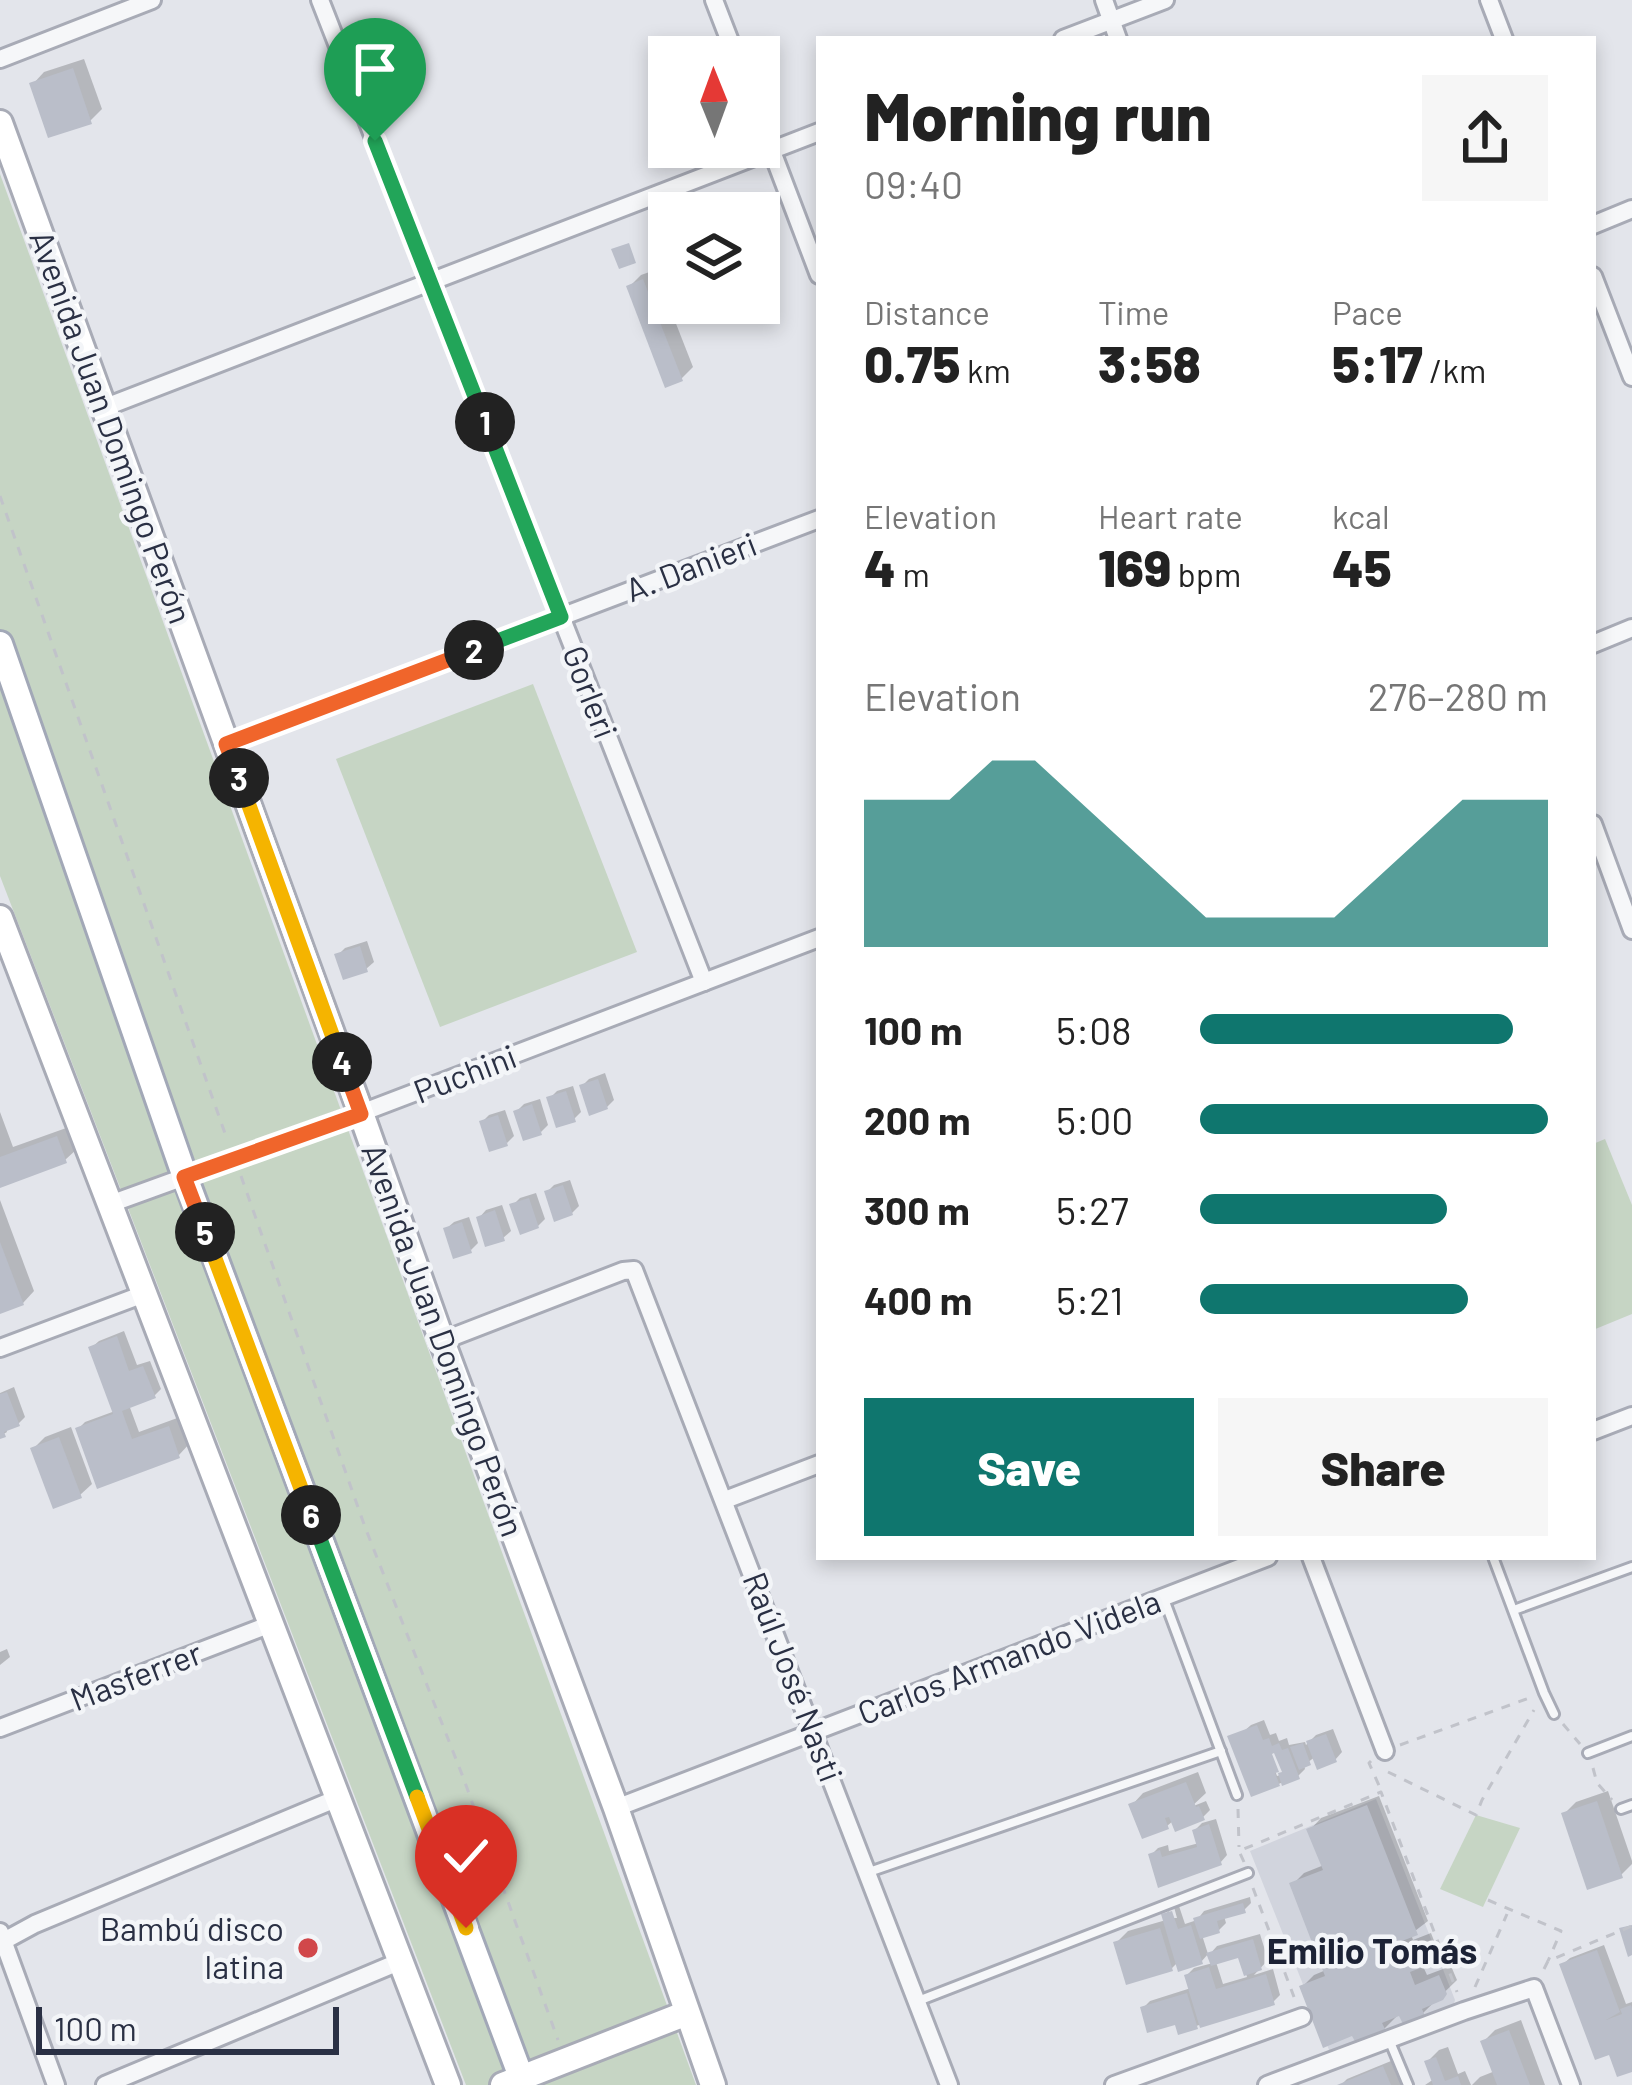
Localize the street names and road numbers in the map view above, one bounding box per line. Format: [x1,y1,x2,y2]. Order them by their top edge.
street label: Avenida Juan Domingo Perón [22,225,202,629]
street label: A. Danieri [619,523,762,609]
street label: Gorleri [555,640,627,744]
street label: Puchini [408,1035,522,1111]
street label: Avenida Juan Domingo Perón [354,1138,534,1542]
street label: Raúl José Nasti [736,1566,852,1787]
street label: Carlos Armando Videla [852,1580,1166,1732]
street label: Masferrer [64,1632,207,1718]

